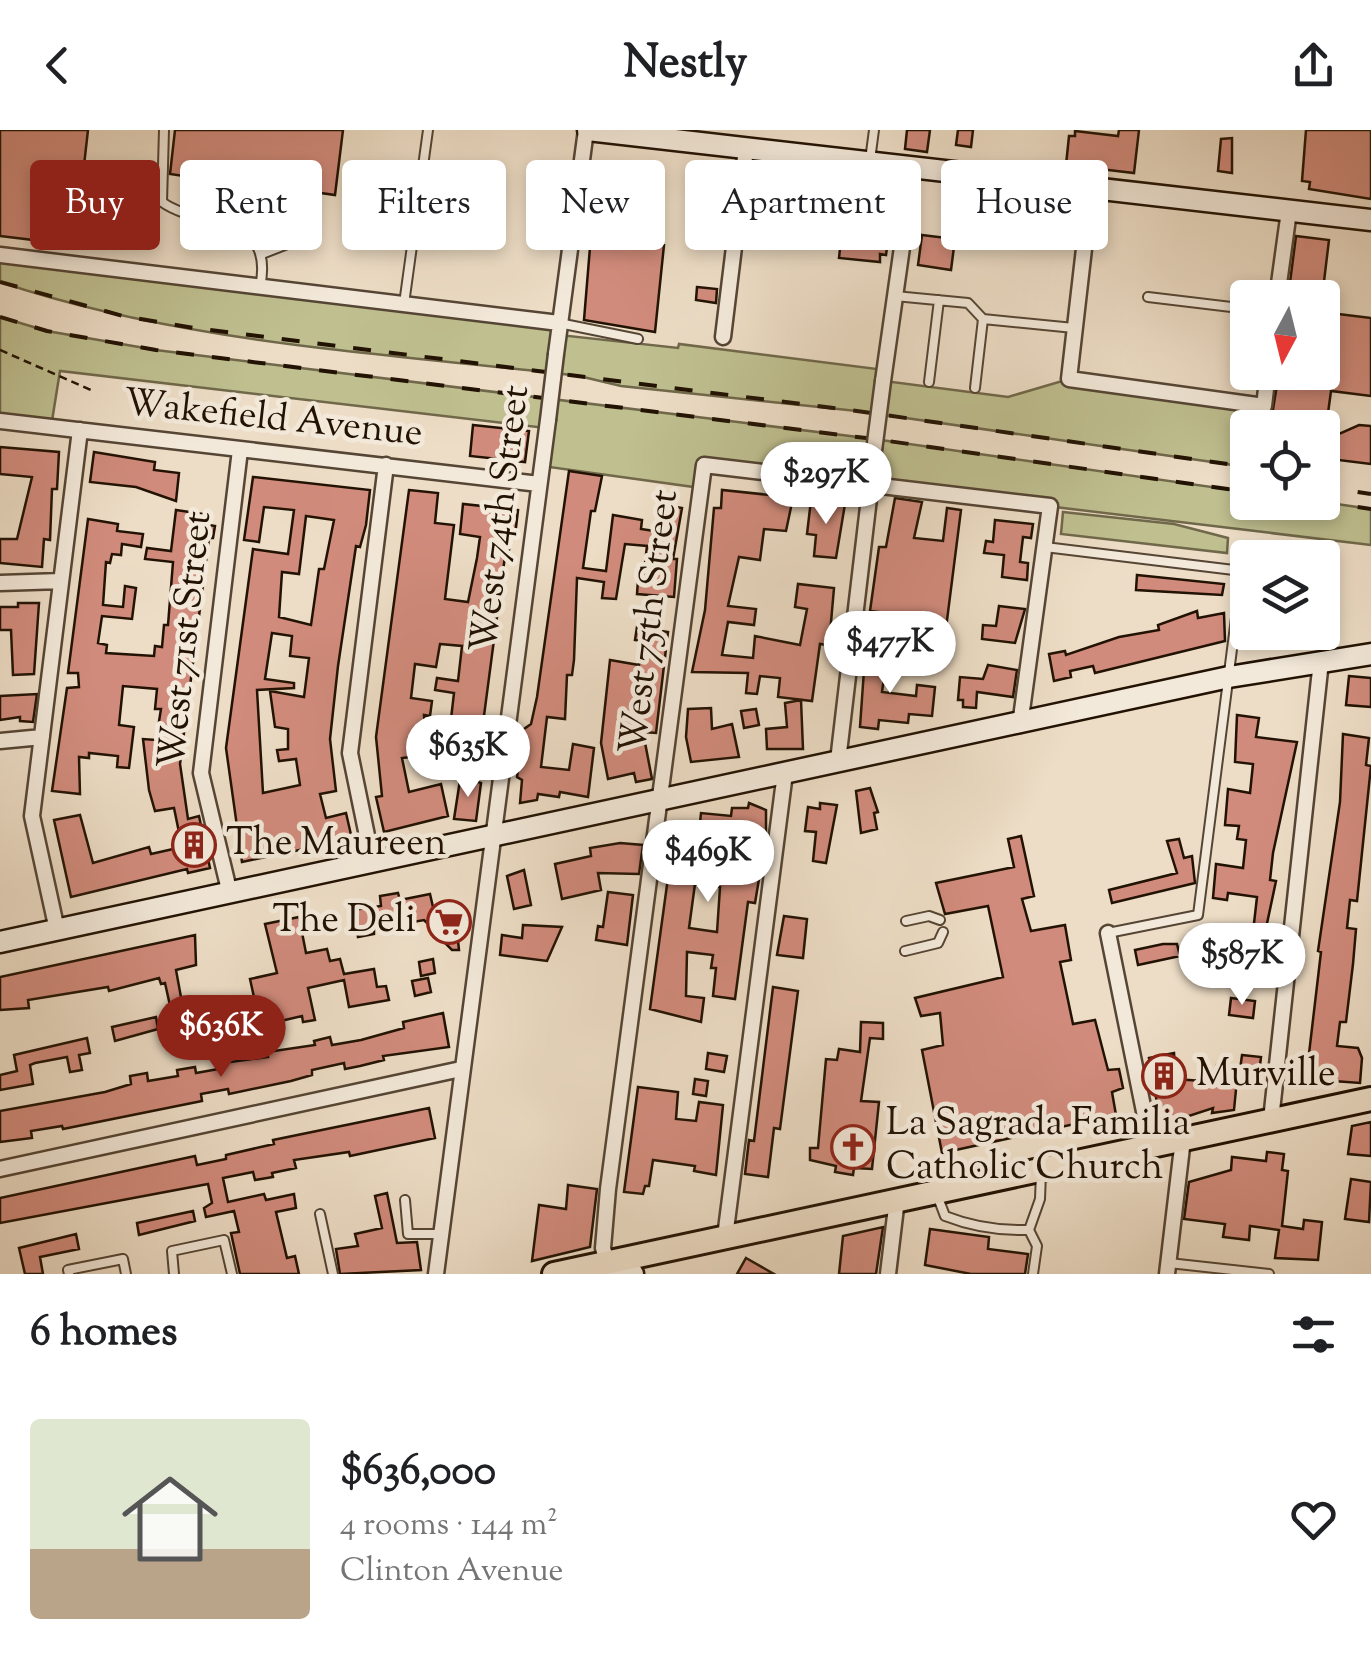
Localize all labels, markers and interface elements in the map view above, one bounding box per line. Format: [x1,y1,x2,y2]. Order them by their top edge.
text: Nestly [624,33,747,98]
icon: back [30,38,85,93]
icon: share [1286,38,1341,93]
chip: Buy [30,160,160,250]
chip: Rent [180,160,322,250]
chip: Filters [342,160,506,250]
chip: New [526,160,665,250]
chip: Apartment [685,160,921,250]
chip: House [941,160,1108,250]
north arrow [1230,280,1340,390]
map controls [1230,280,1340,650]
street label: Wakefield Avenue [121,377,425,463]
street label: West 74th Street [459,382,545,656]
button: locate [1230,410,1340,520]
pin: $297K [756,442,896,527]
text: $297K [783,451,869,497]
street label: West 75th Street [608,487,694,757]
street label: West 71st Street [147,509,227,771]
button: layers [1230,540,1340,650]
pin: $477K [820,611,960,696]
text: $477K [846,620,934,666]
pin: $635K [398,715,538,800]
text: $635K [428,724,508,770]
place label: The Maureen [226,818,446,872]
pin: $469K [638,820,778,905]
building icon: The Maureen [171,822,217,868]
text: $469K [664,829,752,875]
place label: The Deli [273,895,416,949]
supermarket icon: The Deli [426,899,472,945]
pin: $587K [1172,923,1312,1008]
text: $587K [1200,932,1284,978]
pin: $636K [151,995,291,1080]
text: $636K [179,1004,263,1050]
place label: Murville [1196,1049,1336,1103]
building icon: Murville [1141,1053,1187,1099]
place label: La Sagrada Familia Catholic Church [886,1098,1190,1196]
church icon: La Sagrada Familia Catholic Church [830,1124,876,1170]
text: 6 homes [30,1304,177,1364]
icon: filters [1286,1307,1341,1362]
text: $636,000 [340,1443,496,1503]
icon: home [110,1459,230,1579]
icon: heart [1286,1492,1341,1547]
text: 4 rooms · 144 m² [340,1503,558,1549]
text: Clinton Avenue [340,1549,564,1595]

